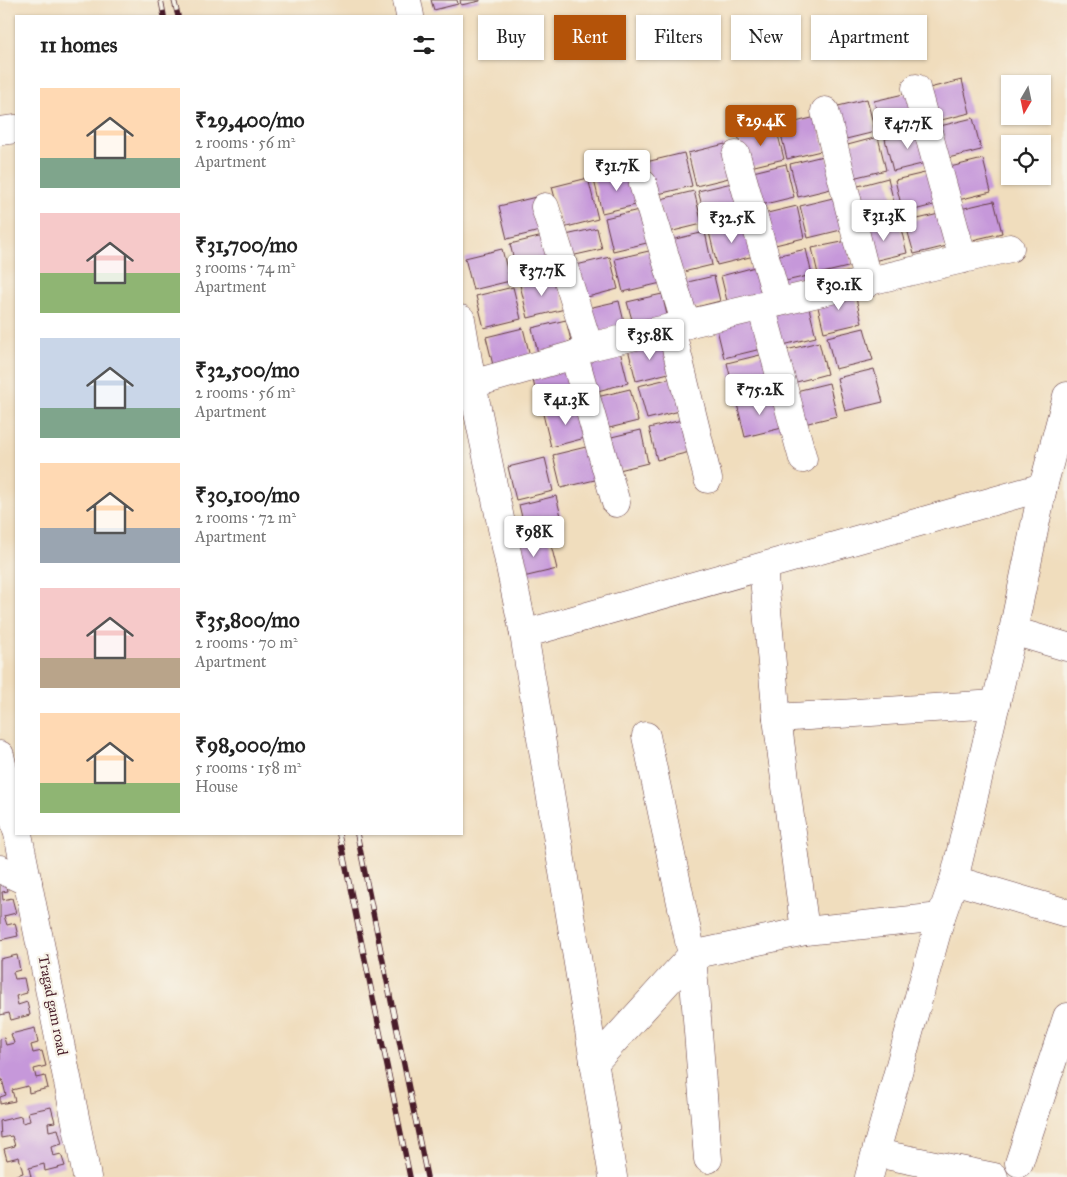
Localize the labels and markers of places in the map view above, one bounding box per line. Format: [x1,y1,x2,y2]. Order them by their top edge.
pin: ₹29.4K [720,104,802,147]
pin: ₹47.7K [867,108,949,150]
pin: ₹31.7K [576,150,658,192]
pin: ₹31.3K [843,200,925,242]
pin: ₹32.5K [691,202,773,244]
pin: ₹37.7K [501,254,583,297]
pin: ₹30.1K [798,268,880,311]
pin: ₹35.8K [609,318,691,361]
pin: ₹75.2K [719,374,801,416]
pin: ₹41.3K [525,384,607,426]
pin: ₹98K [504,516,564,558]

